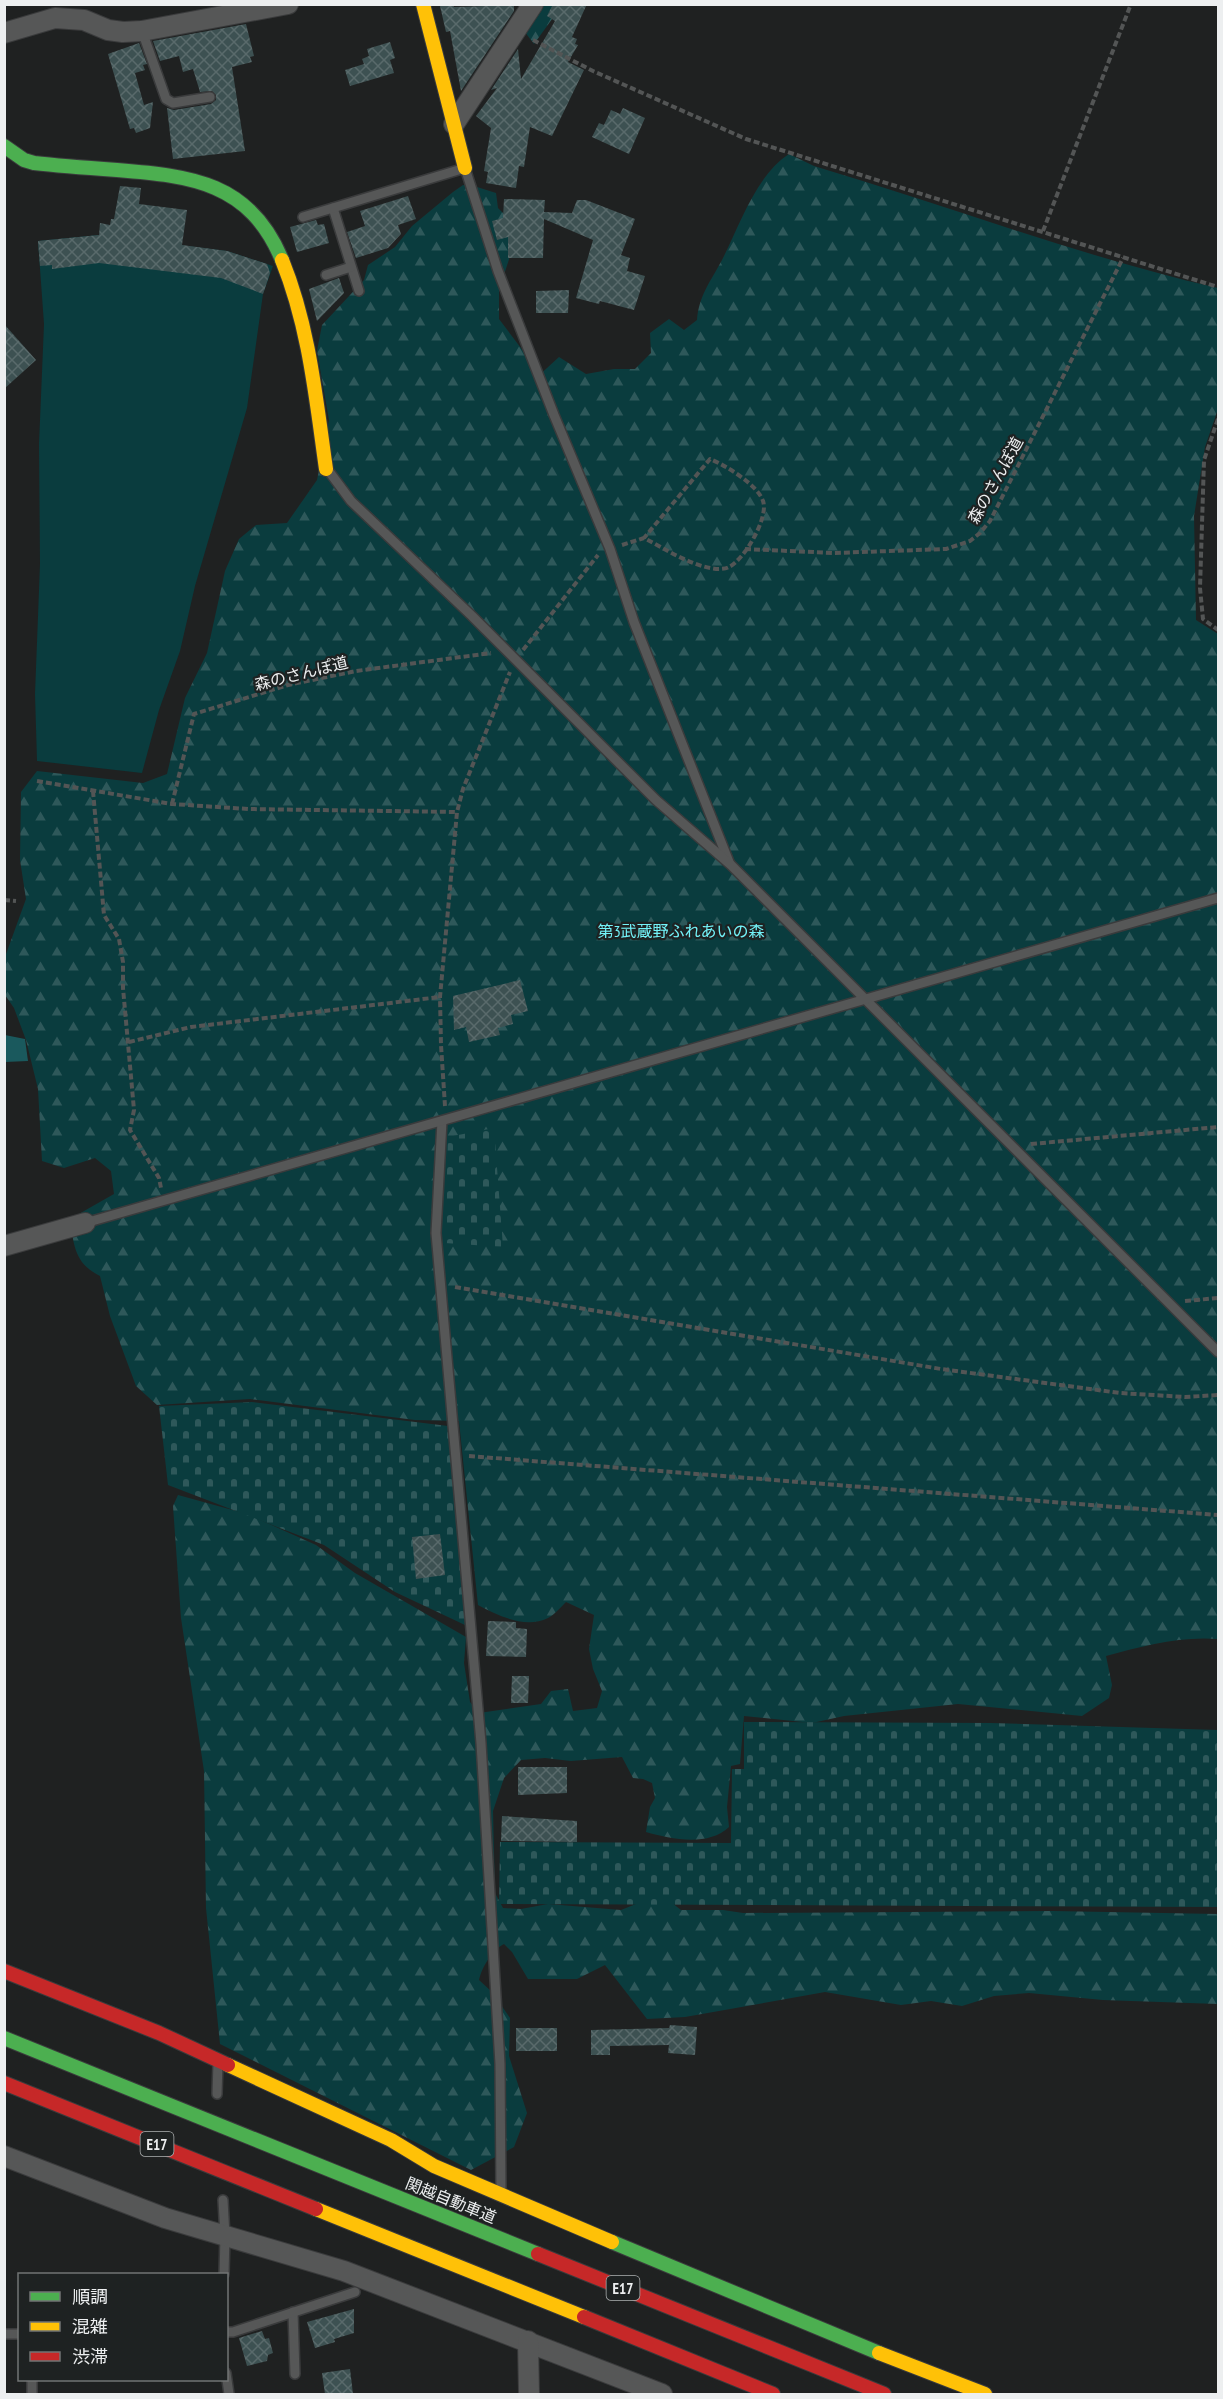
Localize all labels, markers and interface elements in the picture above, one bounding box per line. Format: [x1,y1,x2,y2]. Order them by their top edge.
street label: 森のさんぽ道 [963,433,1027,527]
street label: 森のさんぽ道 [252,652,350,694]
park label: 第3武蔵野ふれあいの森 [597,921,765,941]
road number: E17 [140,2132,174,2156]
street label: 関越自動車道 [403,2173,499,2227]
legend [18,2273,228,2381]
road number: E17 [606,2276,640,2300]
text: 順調 [72,2285,108,2308]
text: 混雑 [72,2315,108,2338]
text: 渋滞 [72,2345,108,2368]

